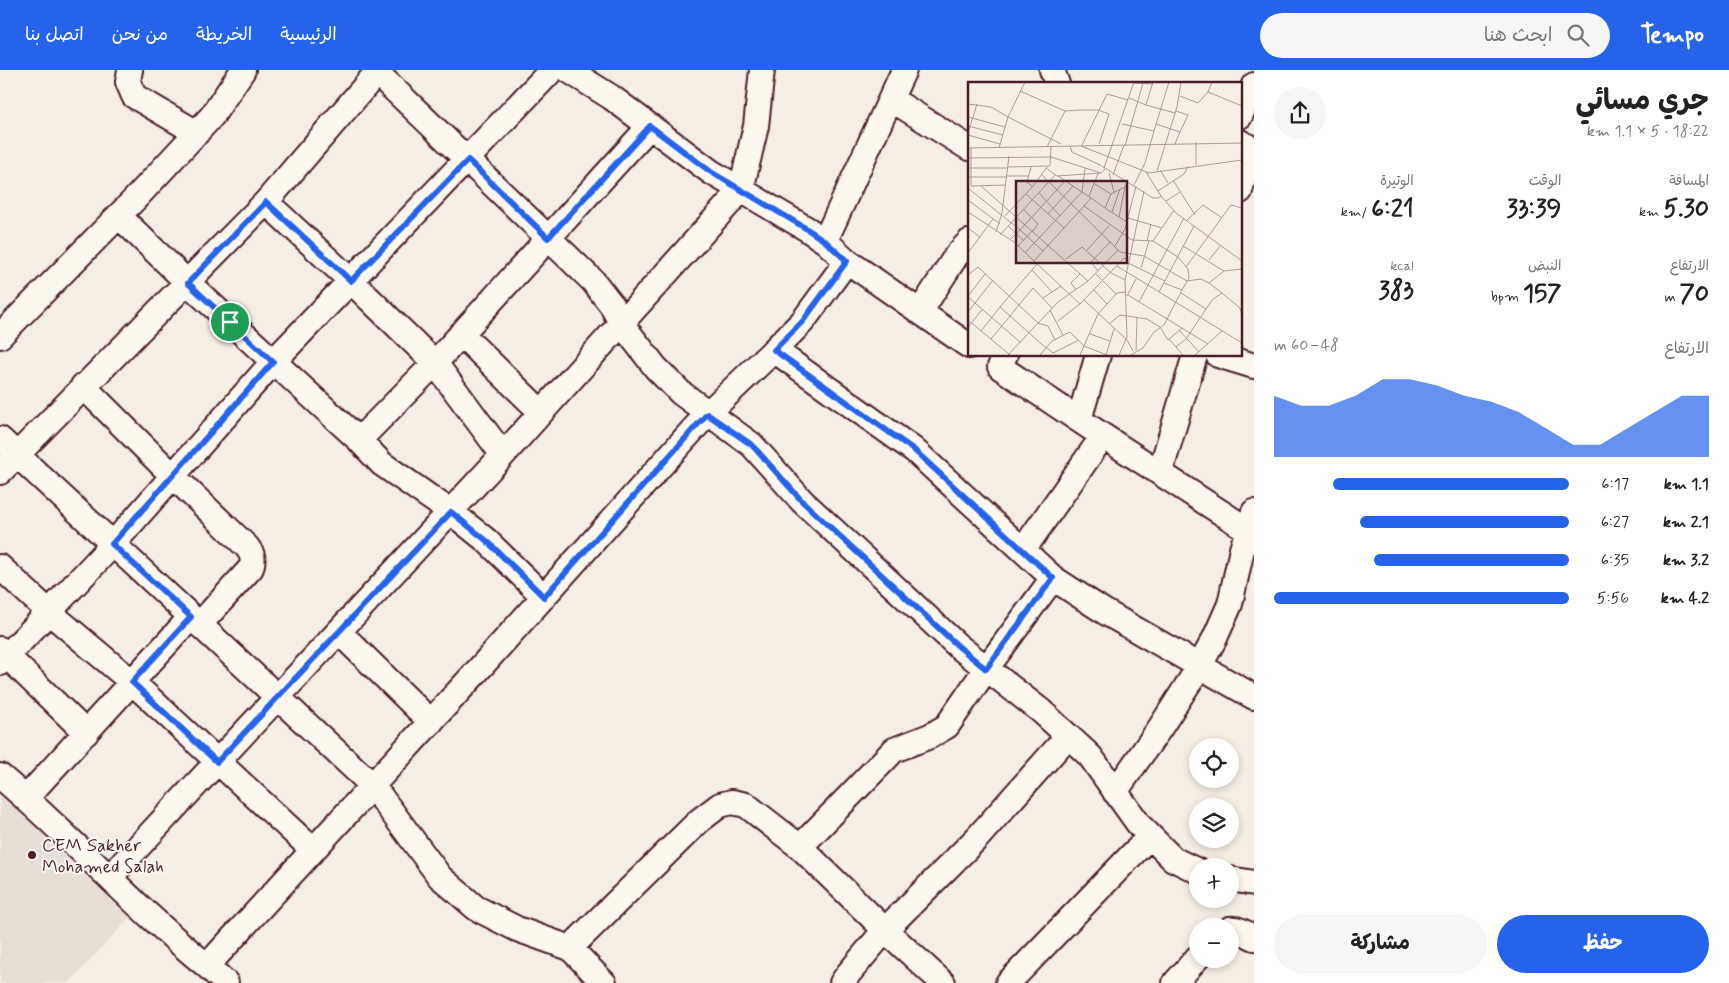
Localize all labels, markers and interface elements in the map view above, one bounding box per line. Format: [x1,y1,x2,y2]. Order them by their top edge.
search box [1260,13,1610,58]
text: Tempo [1640,20,1704,51]
icon: search [1564,21,1592,49]
text: اتصل بنا [25,23,84,47]
text: من نحن [112,23,168,47]
text: الخريطة [196,23,252,47]
text: الرئيسية [280,23,337,47]
text: ابحث هنا [1484,23,1552,48]
inset map [968,82,1242,356]
text: جري مسائي [1576,83,1709,120]
button: share [1274,87,1326,139]
text: 18:22 · 5 × 1.1 km [1587,121,1709,142]
text: الوتيرة [1380,172,1414,190]
text: الوقت [1529,172,1561,190]
text: المسافة [1669,172,1709,190]
text: 6:21 [1371,193,1414,226]
text: 33:39 [1507,193,1561,226]
text: 5.30 [1663,193,1709,226]
text: /km [1341,203,1371,221]
text: km [1639,203,1663,221]
text: kcal [1390,257,1414,275]
text: النبض [1528,257,1561,275]
text: الارتفاع [1670,257,1709,275]
text: 383 [1378,275,1414,308]
text: 157 [1523,278,1561,311]
text: 70 [1680,278,1709,311]
text: bpm [1491,288,1523,306]
text: m [1665,288,1680,306]
pin [209,301,251,343]
icon: arrive [216,308,244,336]
text: 48–60 m [1274,335,1339,356]
text: الارتفاع [1664,338,1709,359]
text: 6:17 [1601,474,1629,495]
text: 1.1 km [1664,474,1709,495]
text: 6:27 [1601,512,1629,533]
text: 2.1 km [1663,512,1709,533]
text: 6:35 [1601,550,1629,571]
text: 3.2 km [1663,550,1709,571]
text: 5:56 [1597,588,1629,609]
text: 4.2 km [1661,588,1709,609]
map controls [1189,738,1239,968]
button: locate [1189,738,1239,788]
button: layers [1189,798,1239,848]
place label: CEM Sakher Mohamed Salah [42,834,164,879]
marker: CEM Sakher Mohamed Salah [26,849,38,861]
button: + [1189,858,1239,908]
button: مشاركة [1274,915,1487,973]
button: حفظ [1497,915,1709,973]
button: − [1189,918,1239,968]

